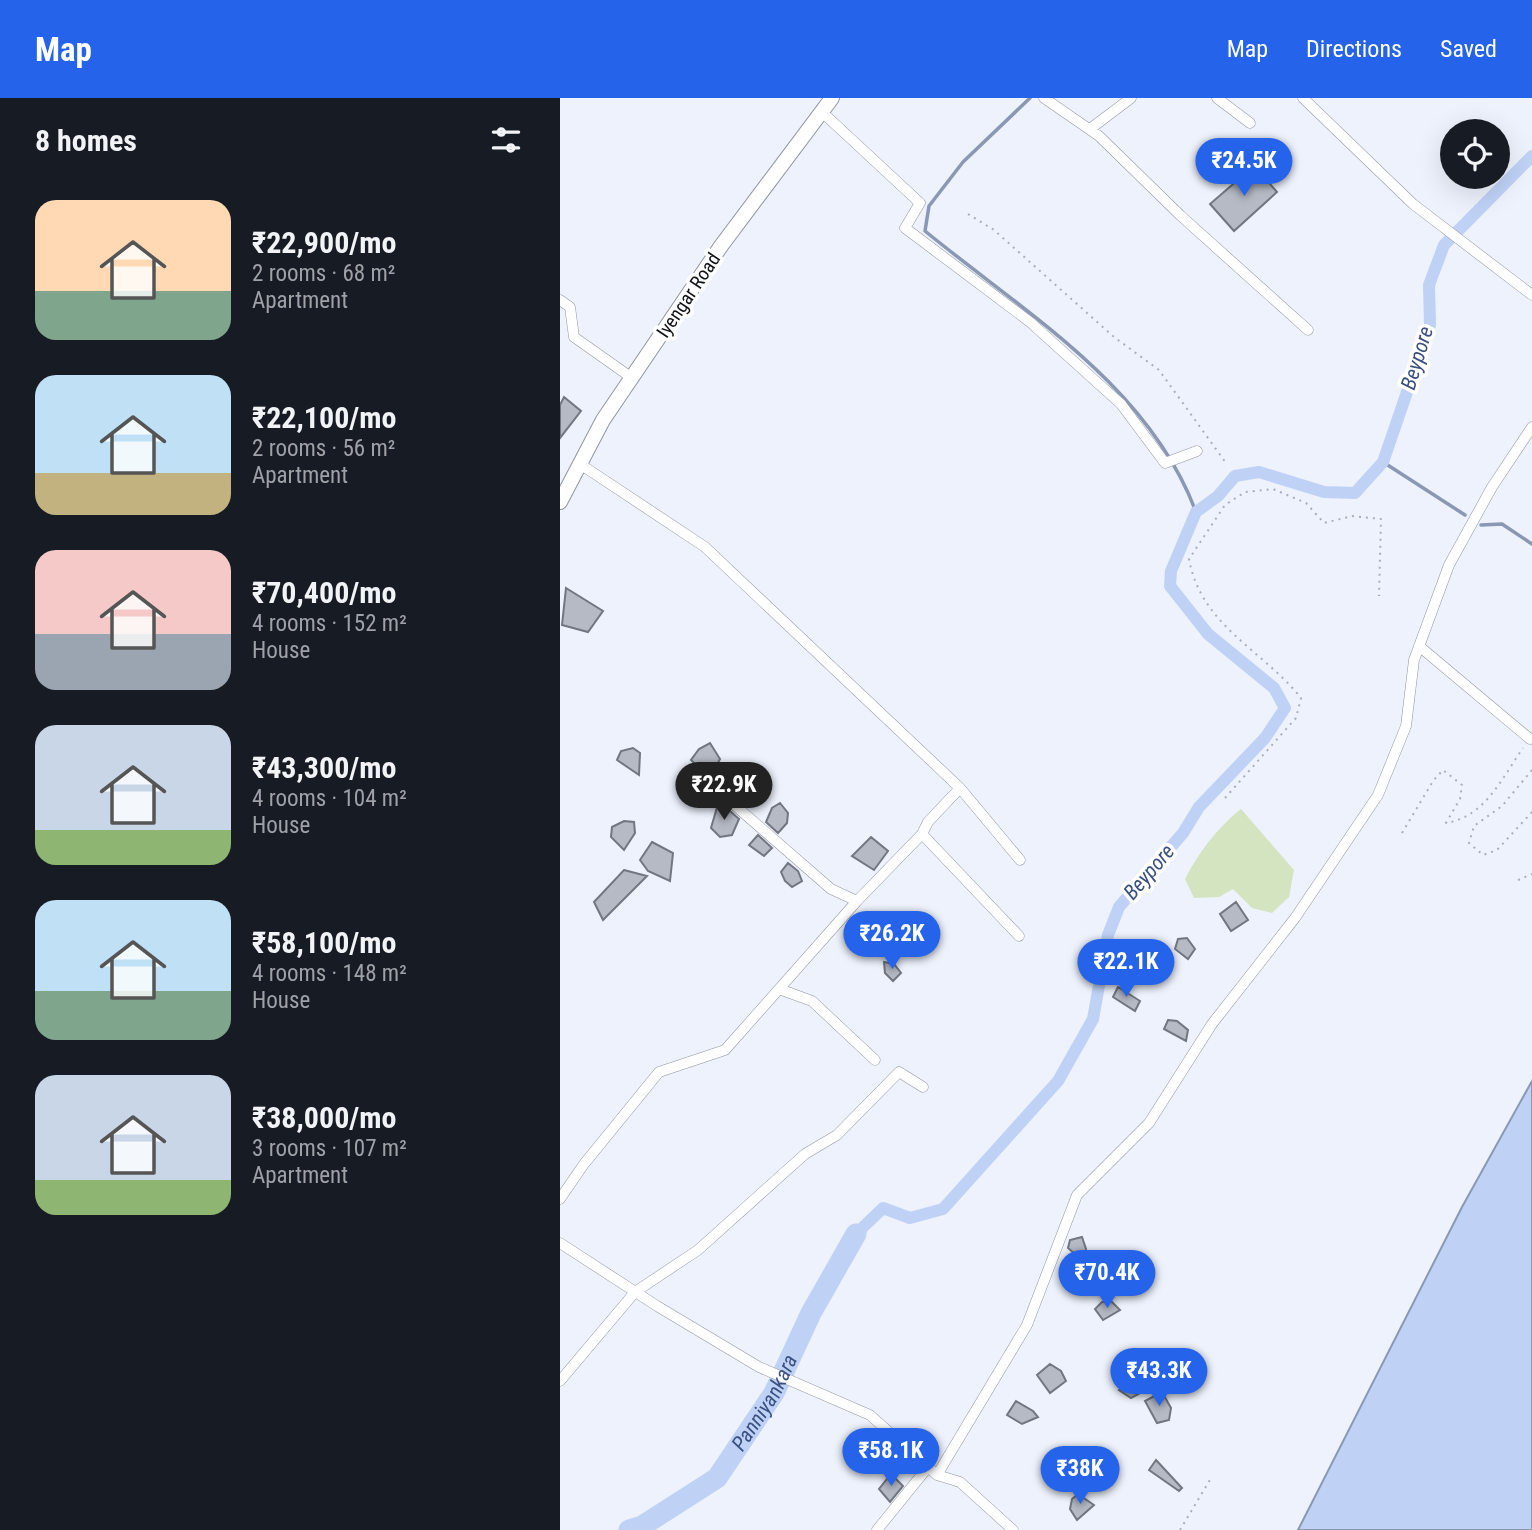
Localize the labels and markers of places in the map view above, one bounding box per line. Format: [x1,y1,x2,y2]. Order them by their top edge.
pin: ₹24.5K [1187,139,1301,198]
pin: ₹22.9K [667,762,781,822]
pin: ₹26.2K [835,912,949,971]
pin: ₹22.1K [1069,940,1183,999]
pin: ₹70.4K [1050,1250,1164,1310]
pin: ₹43.3K [1102,1348,1216,1408]
pin: ₹58.1K [834,1428,948,1488]
pin: ₹38K [1039,1446,1121,1506]

